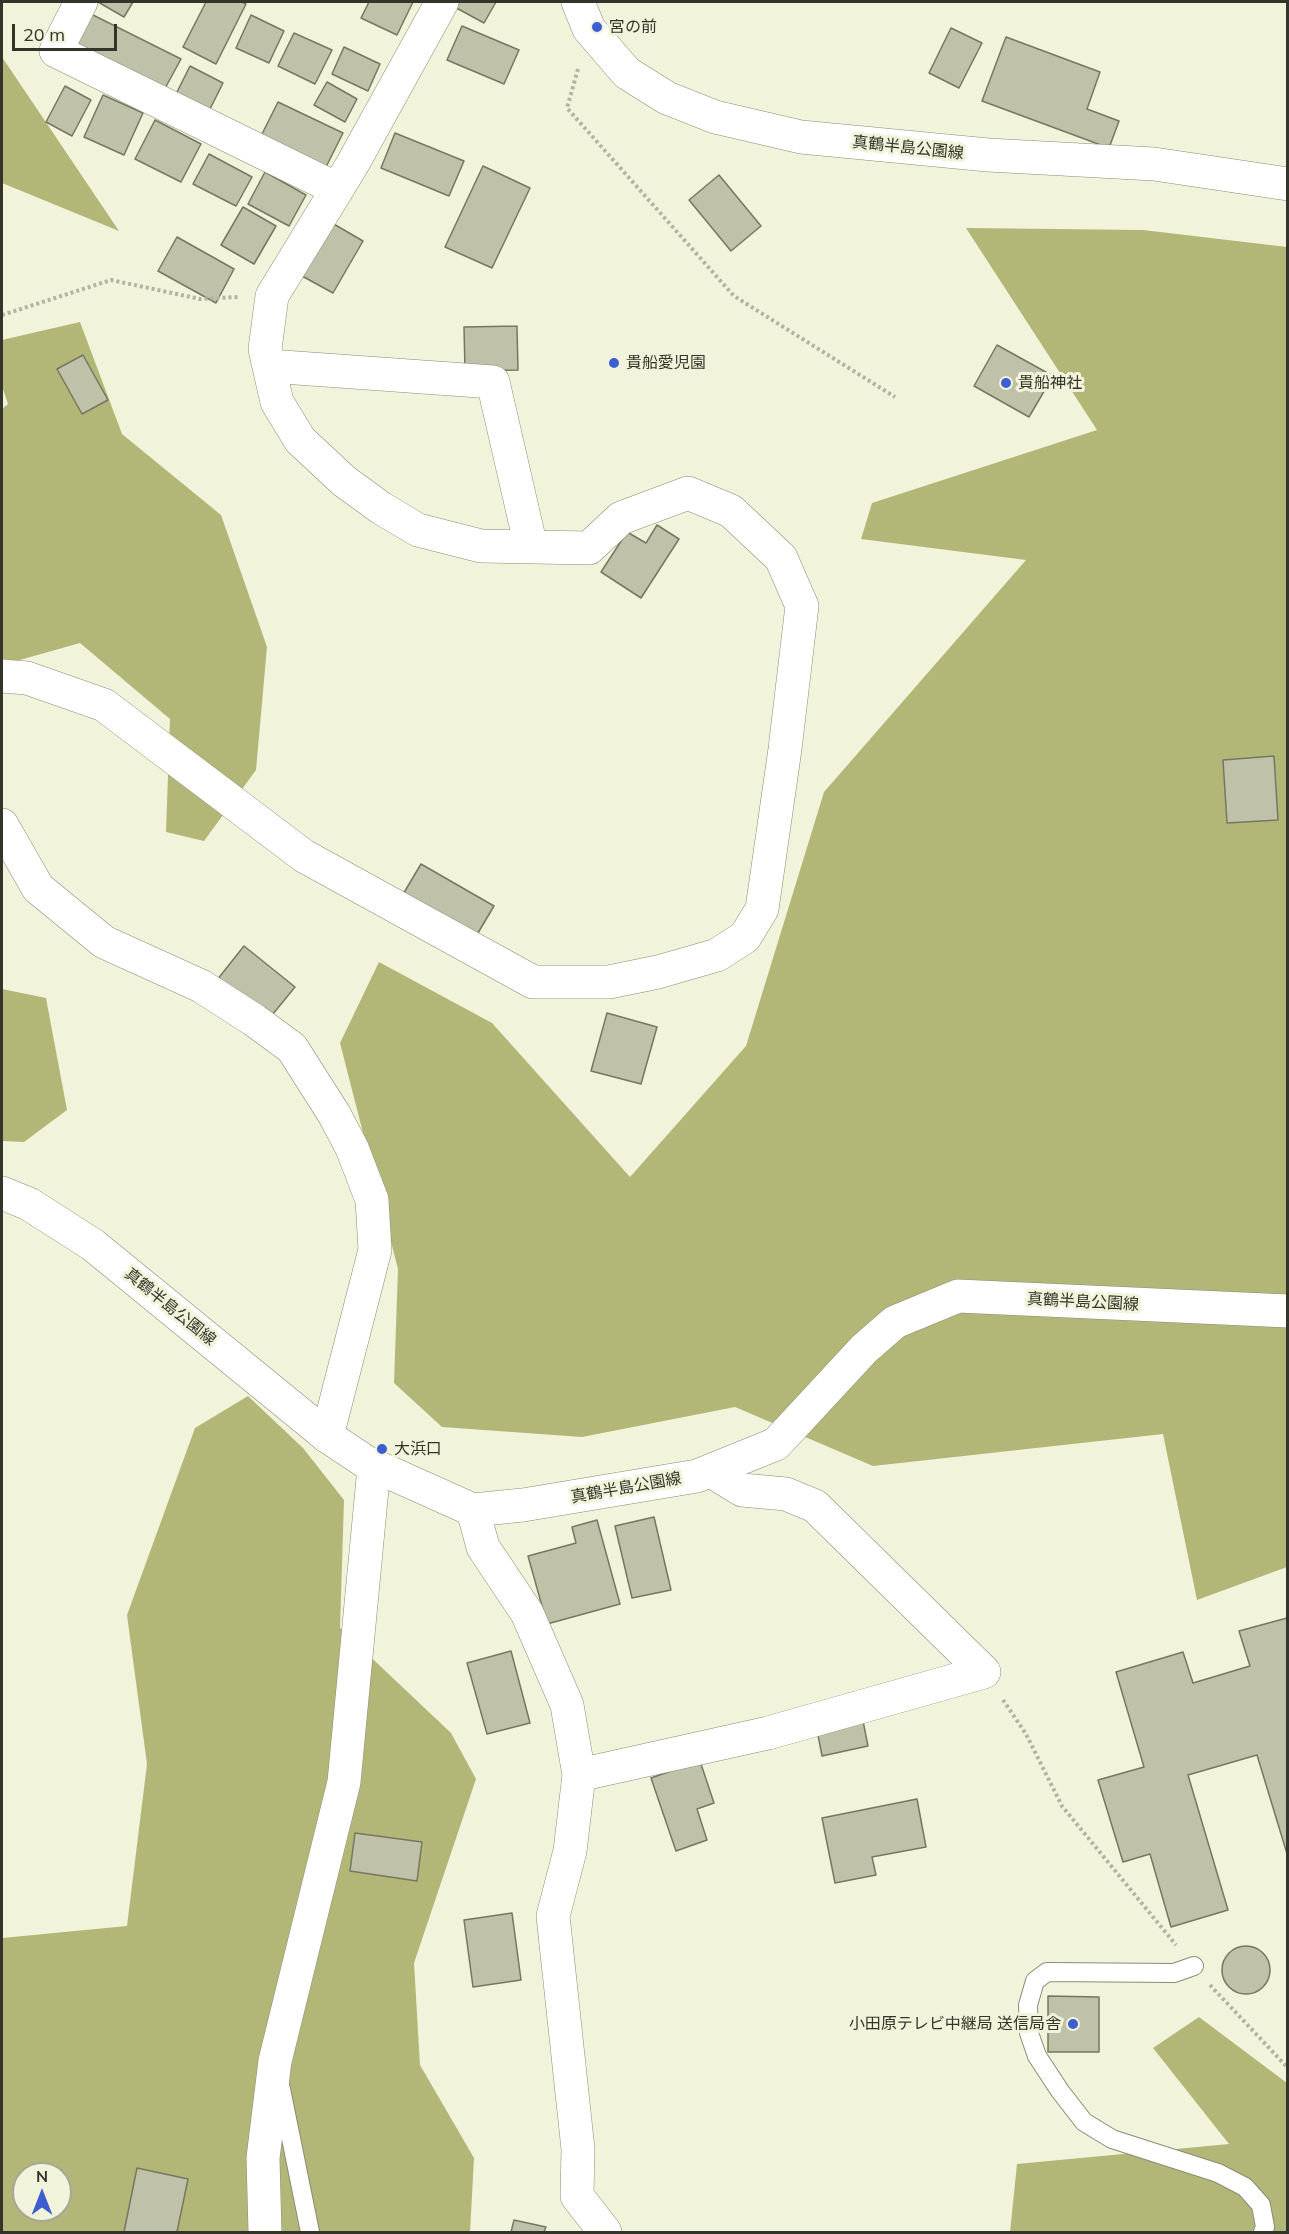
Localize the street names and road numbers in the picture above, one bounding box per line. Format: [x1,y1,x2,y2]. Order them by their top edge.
street label: 真鶴半島公園線 [851,133,965,163]
street label: 真鶴半島公園線 [120,1264,220,1350]
street label: 真鶴半島公園線 [1027,1289,1139,1315]
street label: 真鶴半島公園線 [569,1469,683,1507]

